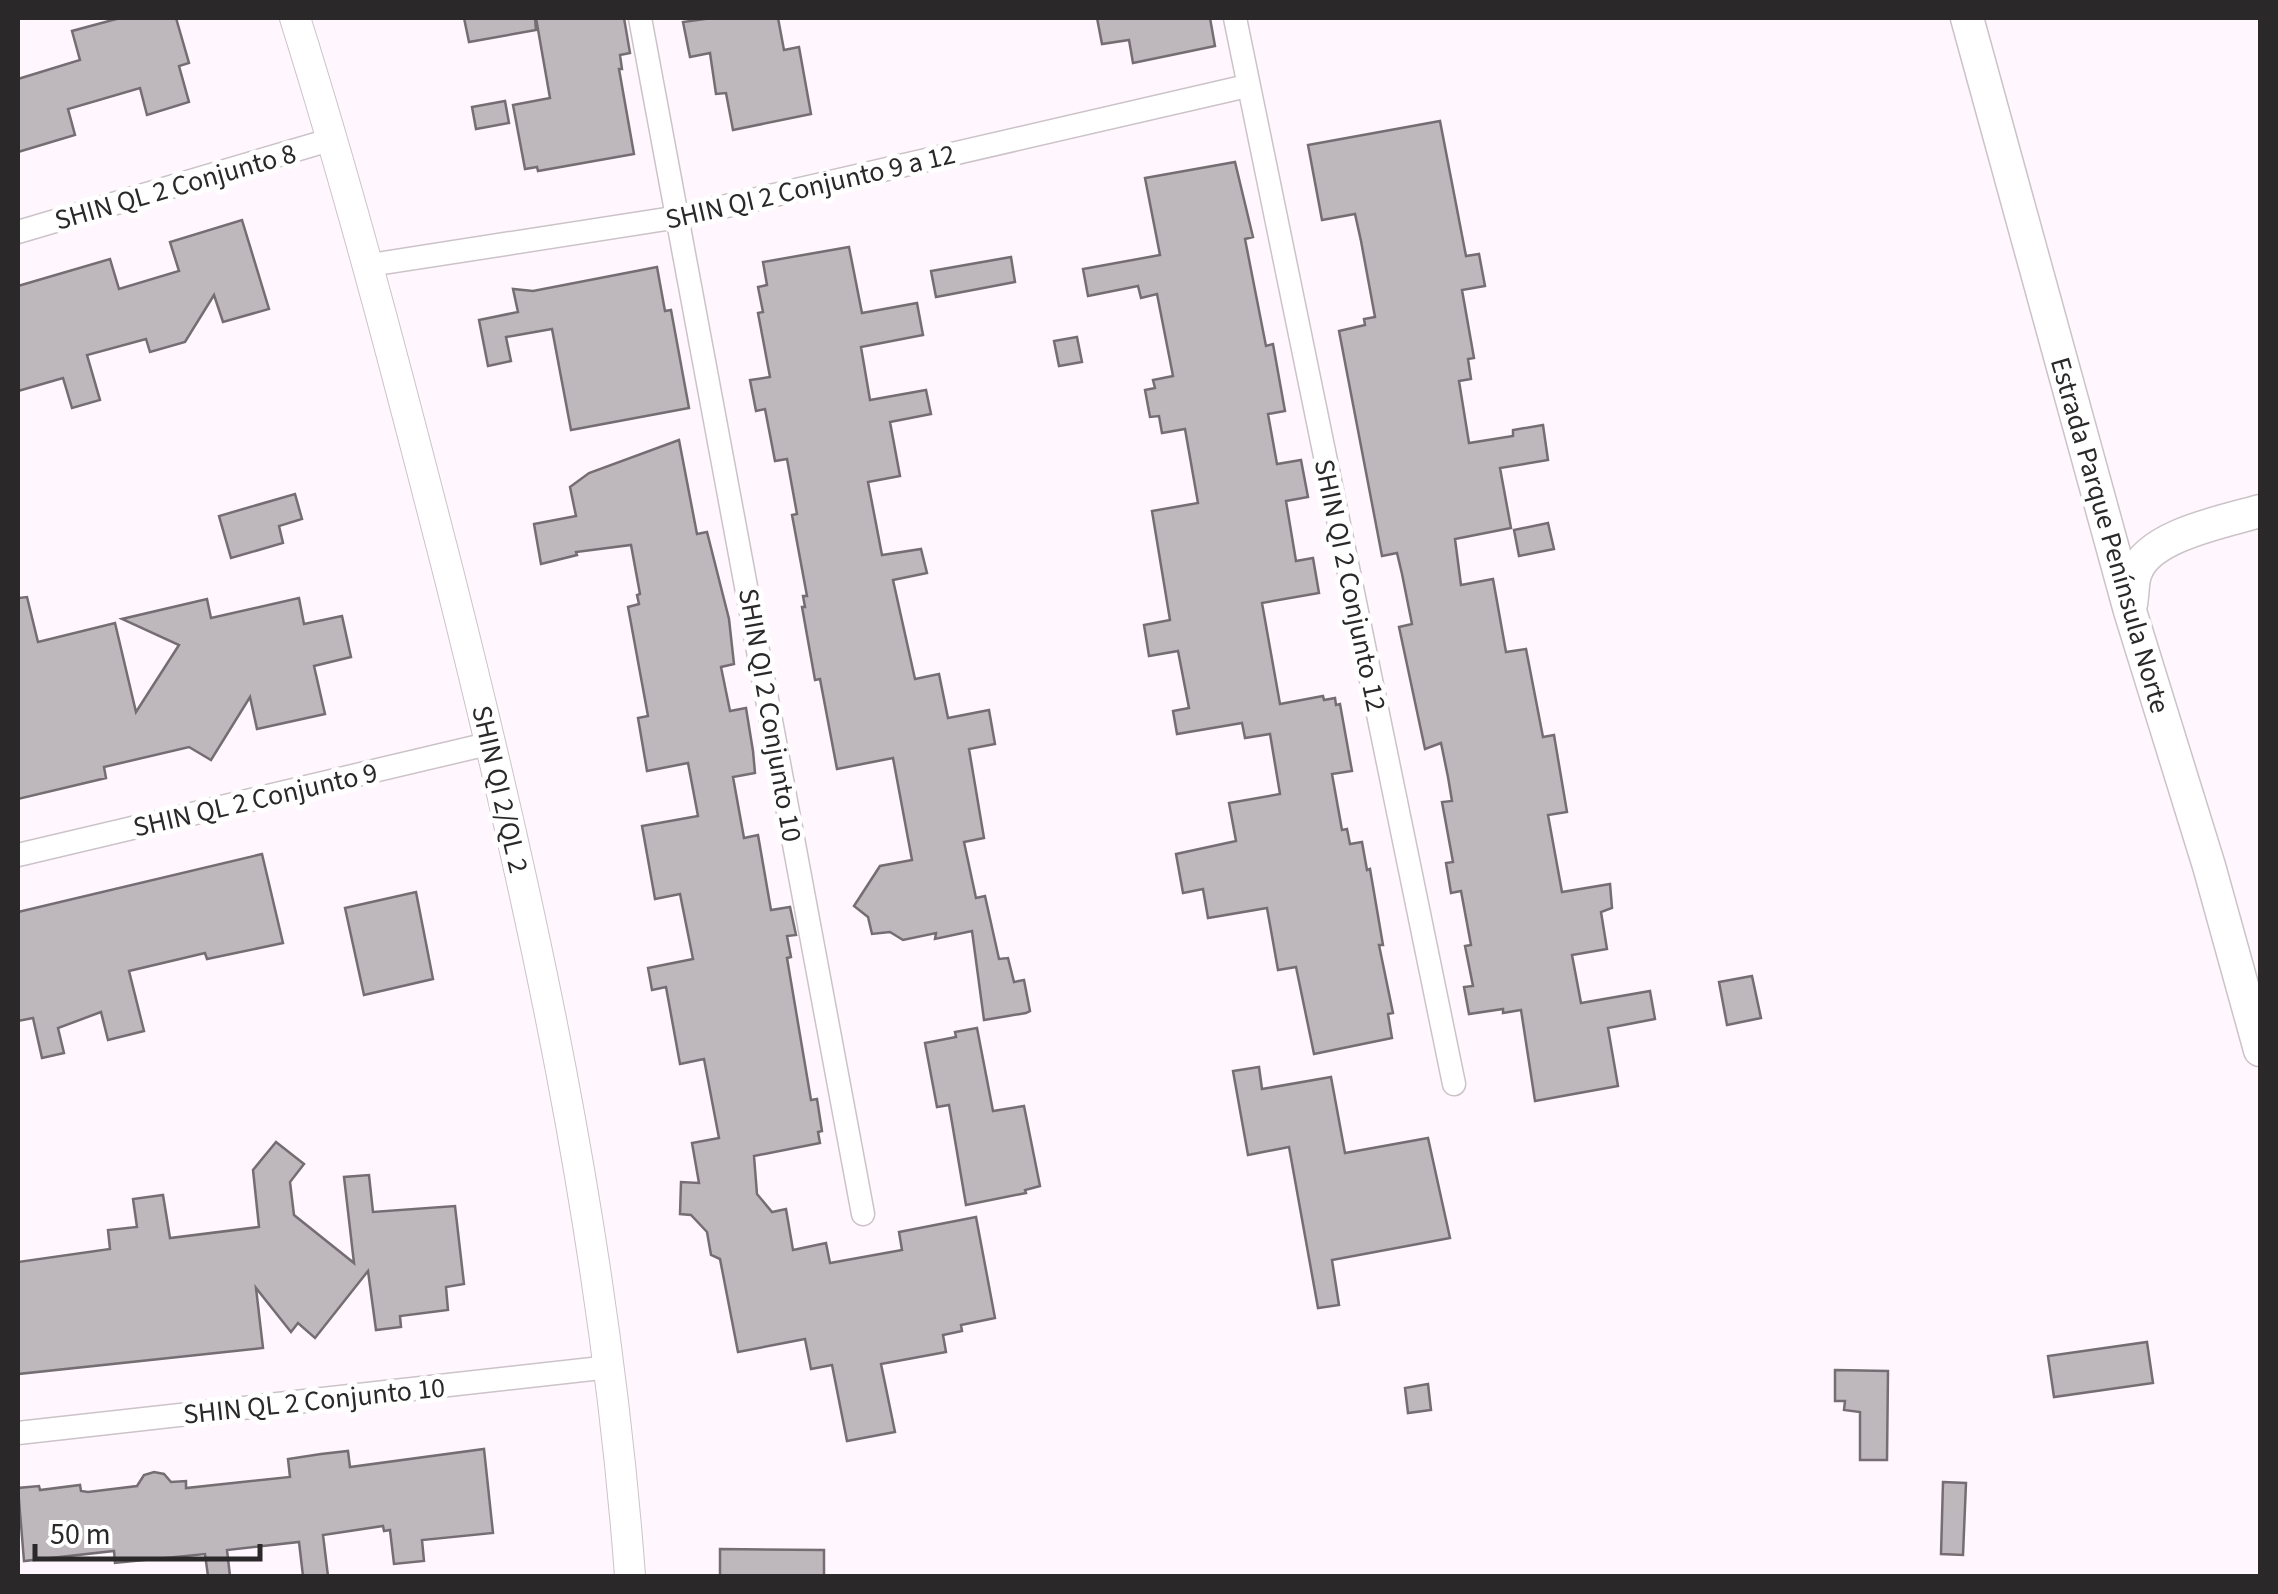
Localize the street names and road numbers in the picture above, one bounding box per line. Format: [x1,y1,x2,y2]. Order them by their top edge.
street label: SHIN QL 2 Conjunto 8 [50,133,301,241]
street label: SHIN QI 2 Conjunto 9 a 12 [661,134,959,240]
street label: Estrada Parque Península Norte [2040,353,2180,718]
street label: SHIN QI 2 Conjunto 12 [1304,455,1396,715]
street label: SHIN QI 2 Conjunto 10 [728,585,812,845]
street label: SHIN QI 2/QL 2 [461,701,539,877]
street label: SHIN QL 2 Conjunto 9 [129,752,381,848]
street label: SHIN QL 2 Conjunto 10 [181,1367,447,1435]

